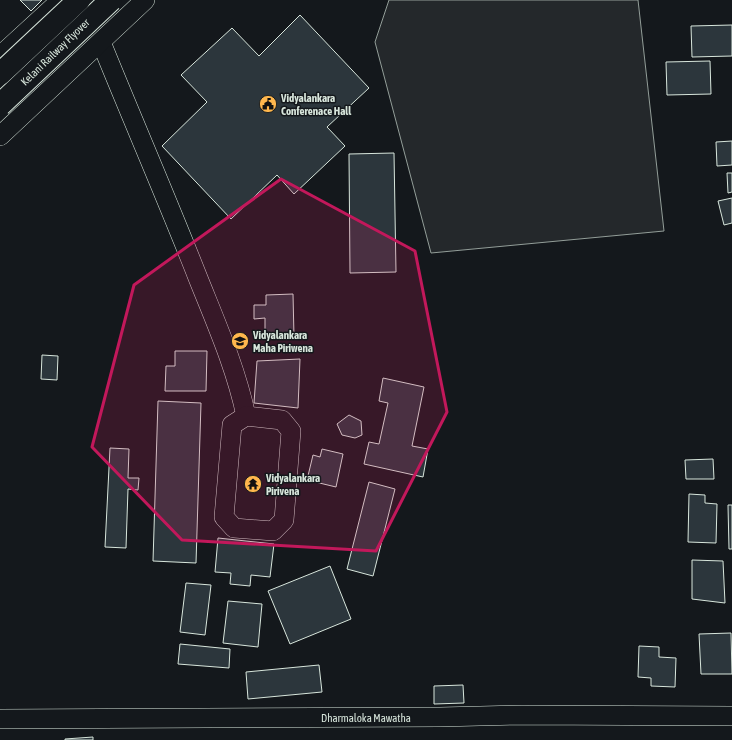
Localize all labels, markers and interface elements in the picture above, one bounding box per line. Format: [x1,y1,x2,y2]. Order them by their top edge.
street label: Kelani Railway Flyover [18,16,92,88]
place label: Vidyalankara Conferenace Hall [280,92,352,117]
public building icon: Vidyalankara Conferenace Hall [258,94,278,114]
place label: Vidyalankara Maha Piriwena [252,329,313,354]
school or university icon: Vidyalankara Maha Piriwena [230,331,250,351]
place label: Vidyalankara Pirivena [265,472,320,497]
temple icon: Vidyalankara Pirivena [243,474,263,494]
street label: Dharmaloka Mawatha [321,712,411,724]

